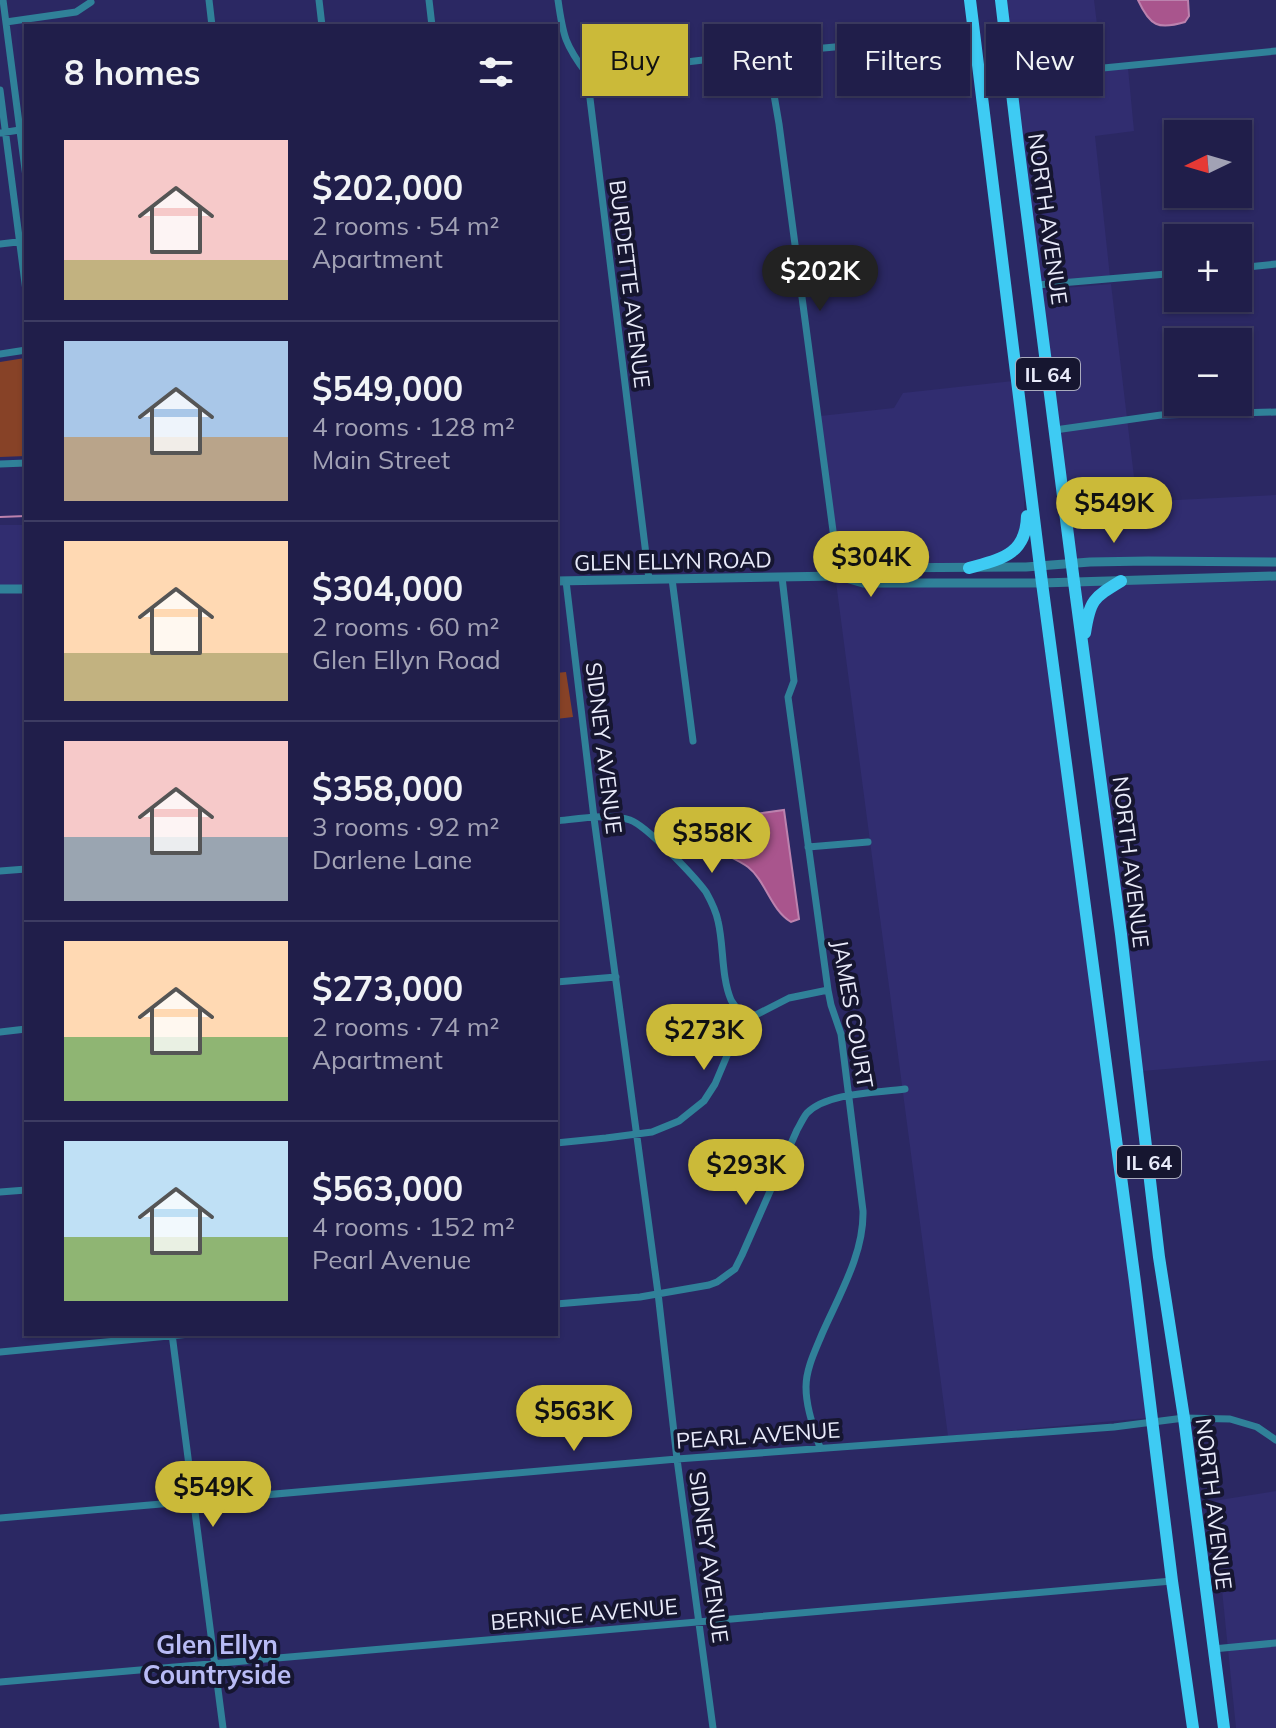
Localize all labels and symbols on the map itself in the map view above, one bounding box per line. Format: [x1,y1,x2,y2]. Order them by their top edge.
north arrow [1164,120,1252,208]
street label: NORTH AVENUE [1022,132,1074,306]
street label: BURDETTE AVENUE [603,178,657,390]
pin: $202K [764,245,876,313]
road number: IL 64 [1016,358,1080,390]
pin: $549K [1058,477,1170,545]
pin: $304K [815,531,927,599]
street label: GLEN ELLYN ROAD [574,545,772,577]
street label: SIDNEY AVENUE [580,661,628,835]
street label: NORTH AVENUE [1107,775,1155,949]
pin: $358K [656,807,768,875]
street label: JAMES COURT [826,938,880,1090]
pin: $273K [648,1004,760,1072]
pin: $293K [690,1139,802,1207]
road number: IL 64 [1117,1146,1181,1178]
pin: $563K [518,1385,630,1453]
street label: PEARL AVENUE [675,1415,841,1455]
street label: NORTH AVENUE [1190,1417,1238,1591]
pin: $549K [157,1461,269,1529]
street label: SIDNEY AVENUE [683,1469,735,1645]
street label: BERNICE AVENUE [489,1592,679,1636]
district label: Glen Ellyn Countryside [143,1628,291,1691]

